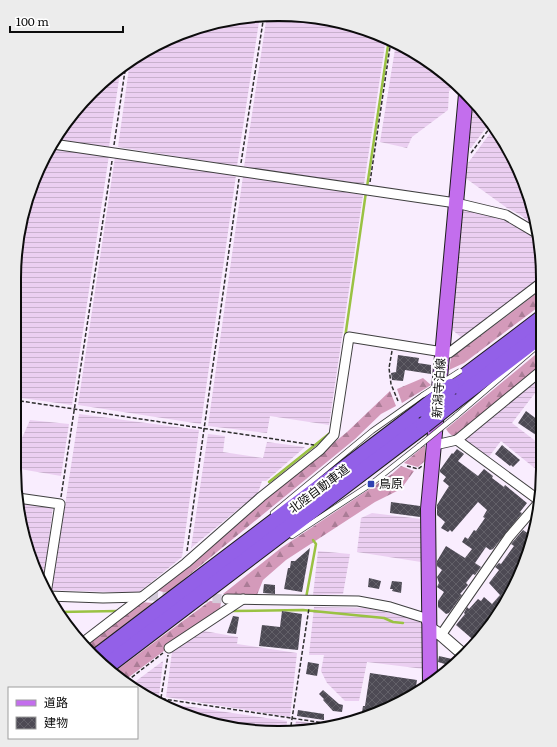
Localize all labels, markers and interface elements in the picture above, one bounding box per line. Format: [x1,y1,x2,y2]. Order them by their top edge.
scale bar [10,8,123,34]
text: 100 m [16,12,49,30]
street label: 新潟寺泊線 [427,357,449,418]
street label: 北陸自動車道 [284,459,353,517]
place label: 鳥原 [379,474,403,492]
marker: 鳥原 [366,479,376,489]
legend [8,687,138,739]
text: 道路 [44,693,68,711]
text: 建物 [44,713,68,731]

